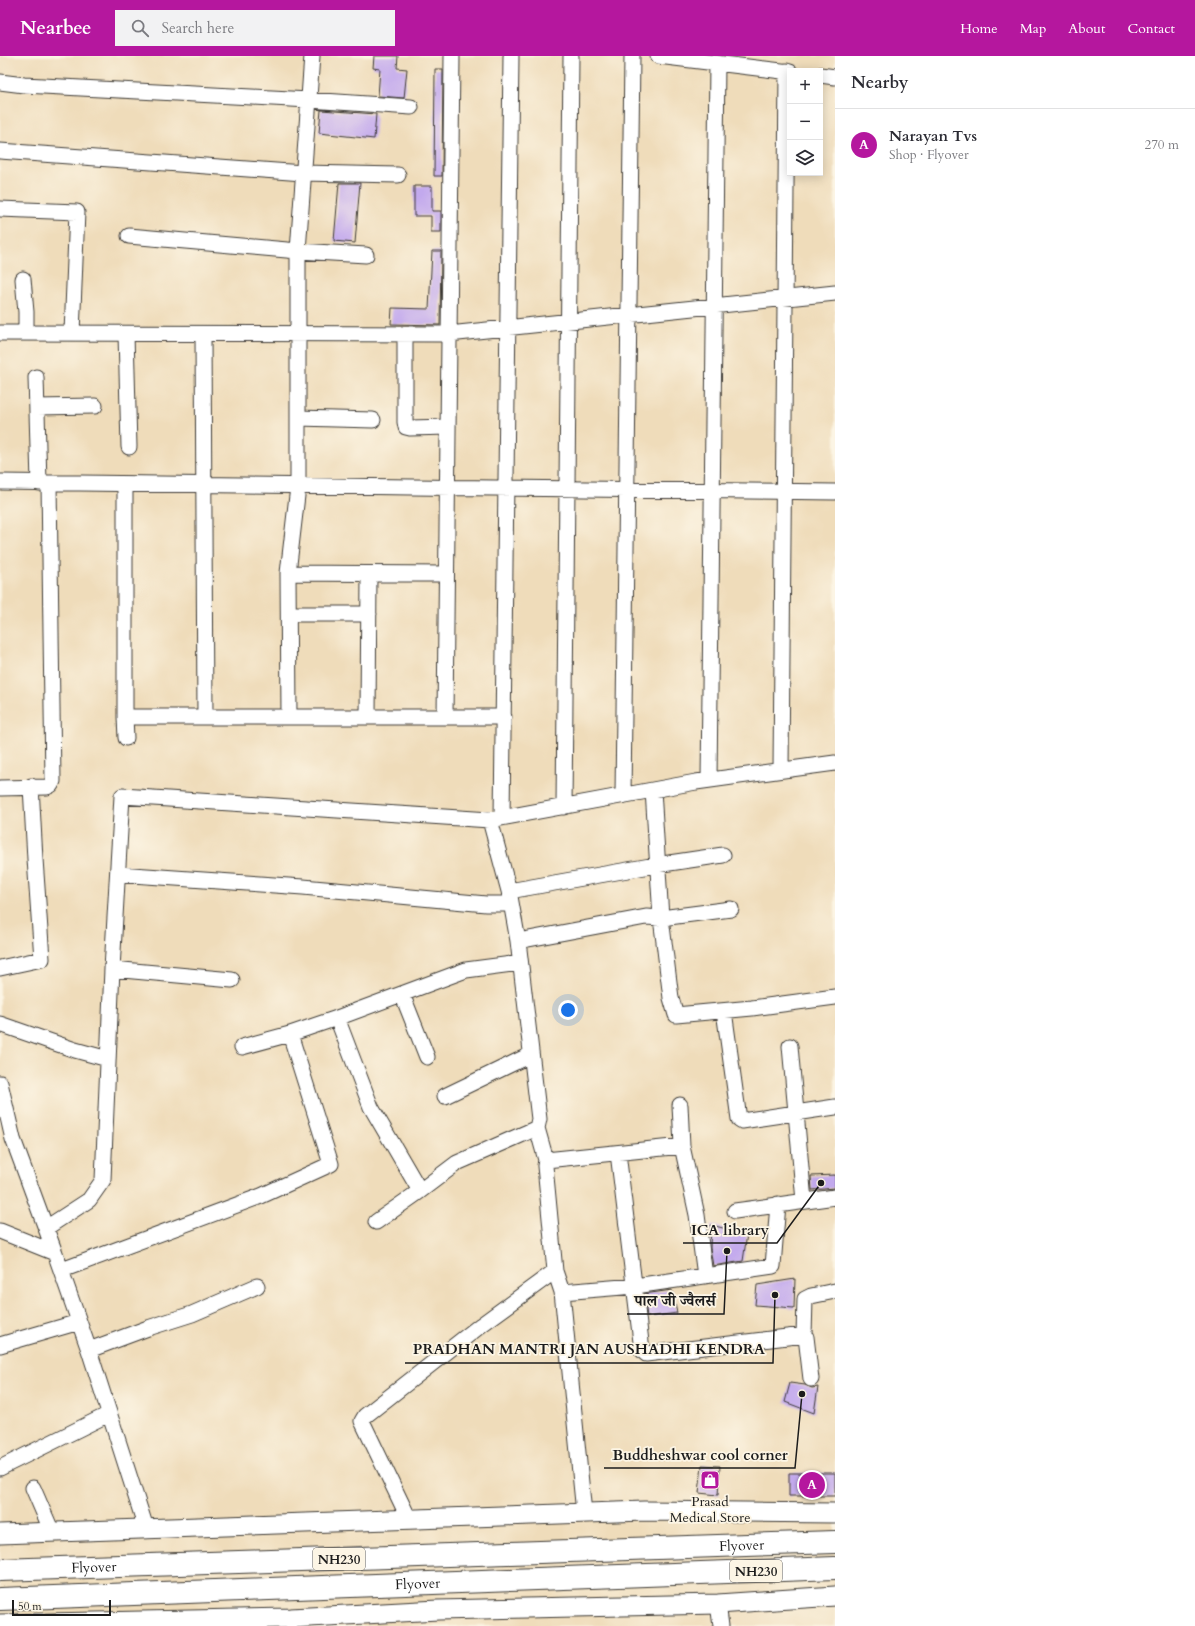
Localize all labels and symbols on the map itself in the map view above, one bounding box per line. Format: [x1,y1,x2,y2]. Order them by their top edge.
your location [558,1000,578,1020]
callout: ICA library [683,1216,777,1243]
text: ICA library [691,1220,770,1240]
callout: पाल जी ज्वैलर्स [627,1287,724,1314]
text: पाल जी ज्वैलर्स [634,1291,717,1311]
callout: PRADHAN MANTRI JAN AUSHADHI KENDRA [405,1336,773,1363]
text: PRADHAN MANTRI JAN AUSHADHI KENDRA [413,1339,766,1359]
callout: Buddheshwar cool corner [604,1441,795,1468]
text: Buddheshwar cool corner [612,1445,789,1465]
shop icon: Prasad Medical Store [699,1469,721,1491]
pin: A [799,1470,825,1500]
place label: Prasad Medical Store [669,1492,751,1527]
street label: Flyover [719,1535,765,1556]
road number: NH230 [313,1548,365,1570]
street label: Flyover [71,1557,118,1578]
road number: NH230 [730,1560,782,1582]
street label: Flyover [395,1574,442,1594]
scale bar [12,1598,111,1617]

